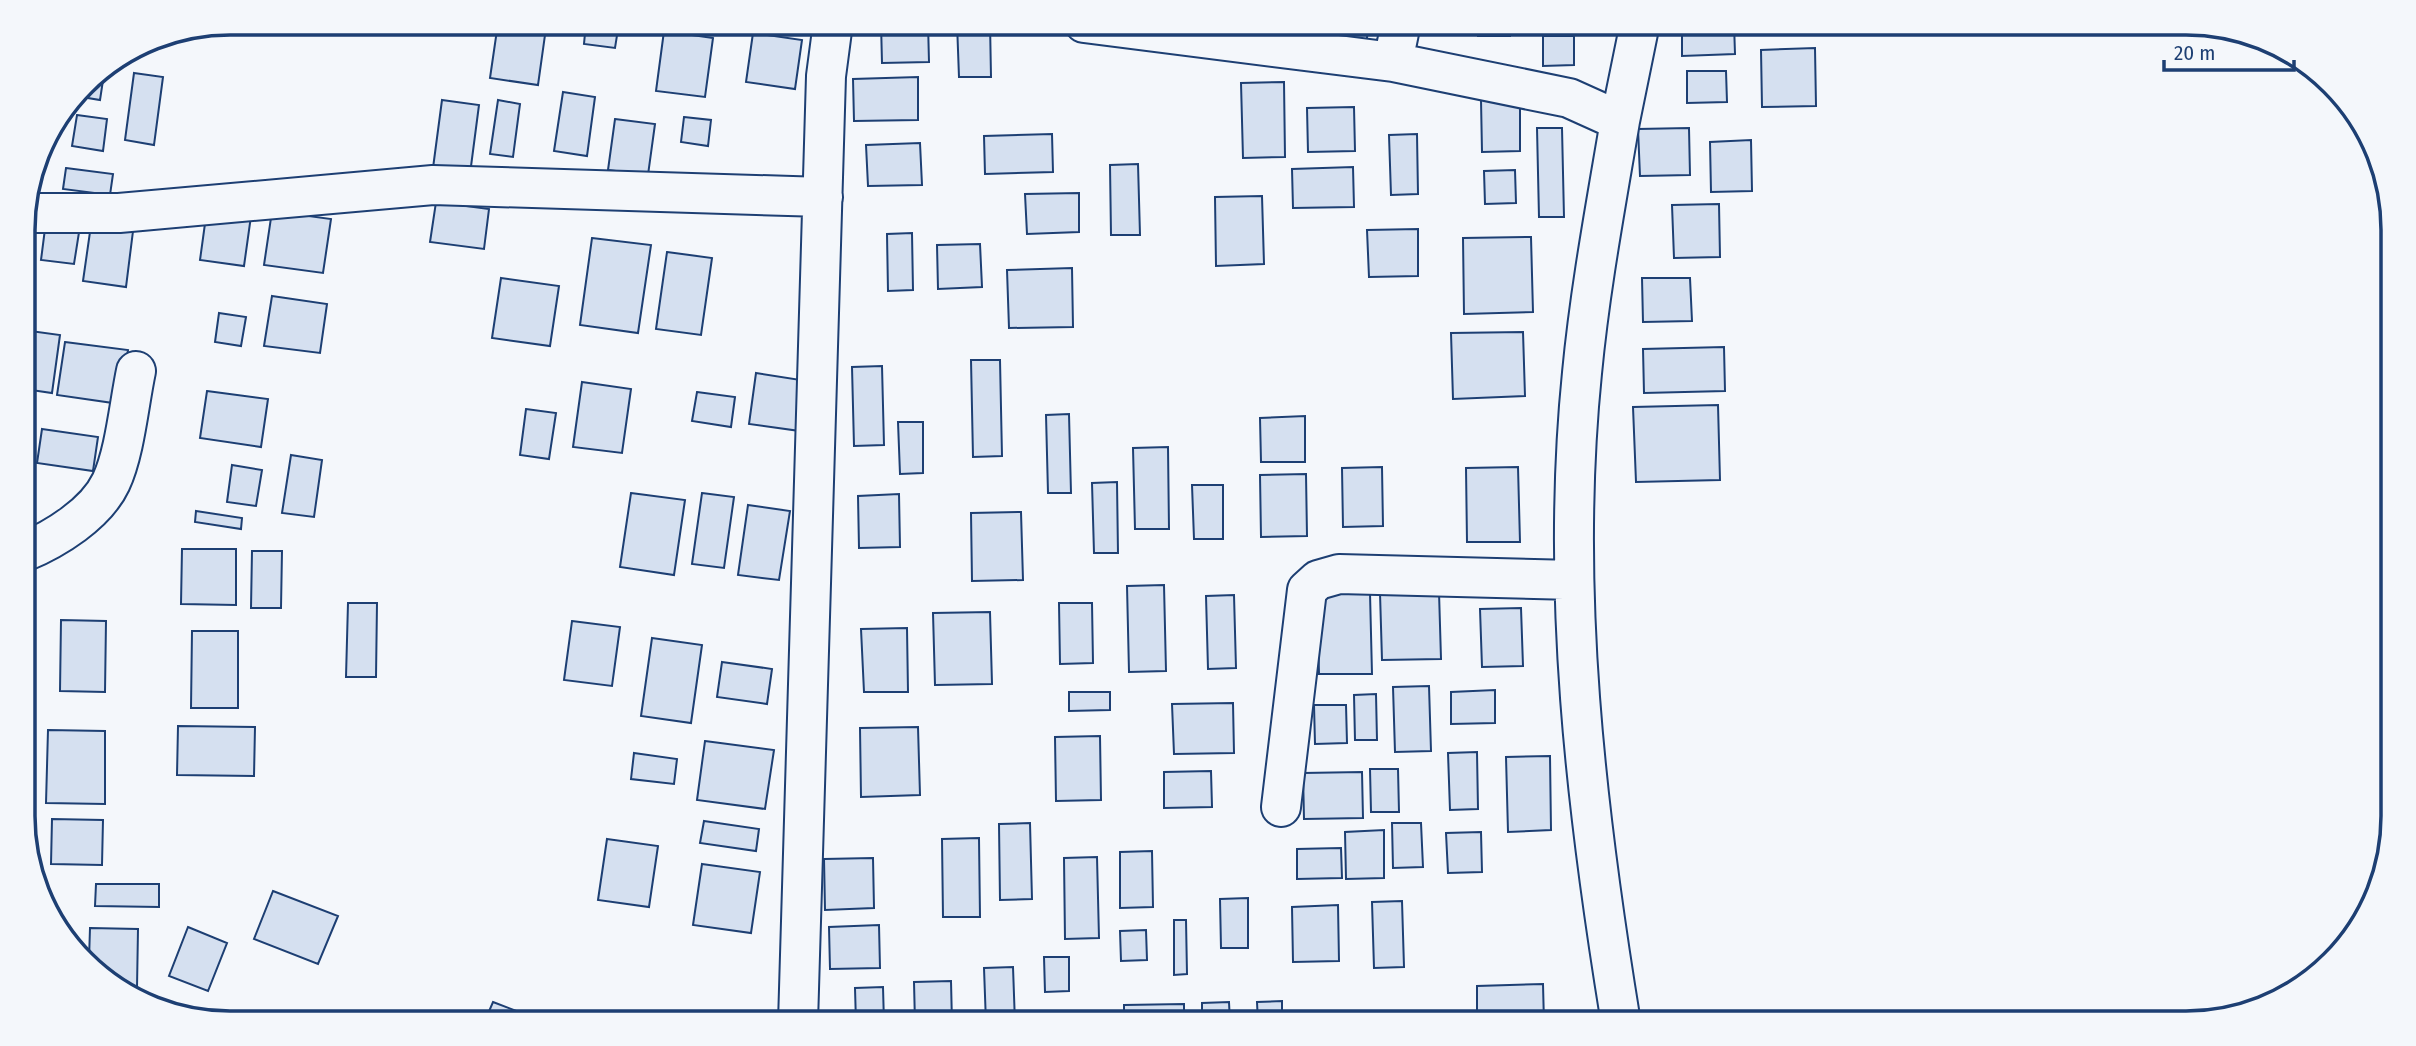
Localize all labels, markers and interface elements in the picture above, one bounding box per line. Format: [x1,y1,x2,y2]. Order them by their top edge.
scale bar [2164,28,2294,72]
text: 20 m [2174,40,2215,66]

